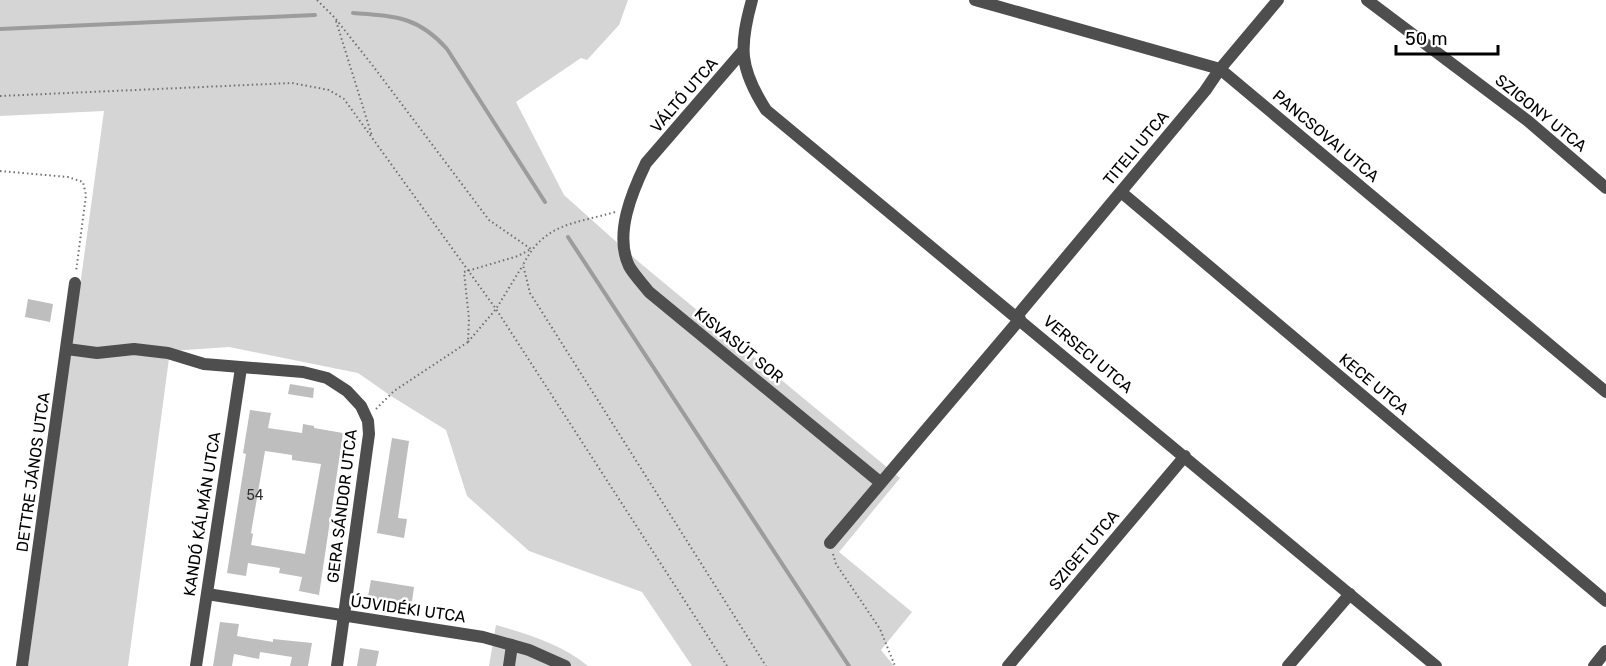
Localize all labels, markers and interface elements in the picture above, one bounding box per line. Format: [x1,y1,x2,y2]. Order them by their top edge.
scale bar [1396,18,1498,56]
text: 50 m [1405,28,1448,50]
street label: VÁLTÓ UTCA [646,53,722,136]
street label: SZIGONY UTCA [1491,70,1591,156]
street label: PANCSOVAI UTCA [1269,86,1383,186]
street label: TITELI UTCA [1099,107,1173,189]
street label: KISVASÚT SOR [691,303,788,387]
street label: VERSECI UTCA [1040,311,1137,397]
street label: KECE UTCA [1335,349,1413,419]
street label: DETTRE JÁNOS UTCA [12,391,54,553]
street label: GERA SÁNDOR UTCA [323,428,361,584]
street label: KANDÓ KÁLMÁN UTCA [179,430,224,598]
house number: 54 [246,487,264,504]
street label: SZIGET UTCA [1045,506,1123,594]
street label: ÚJVIDÉKI UTCA [349,591,467,627]

